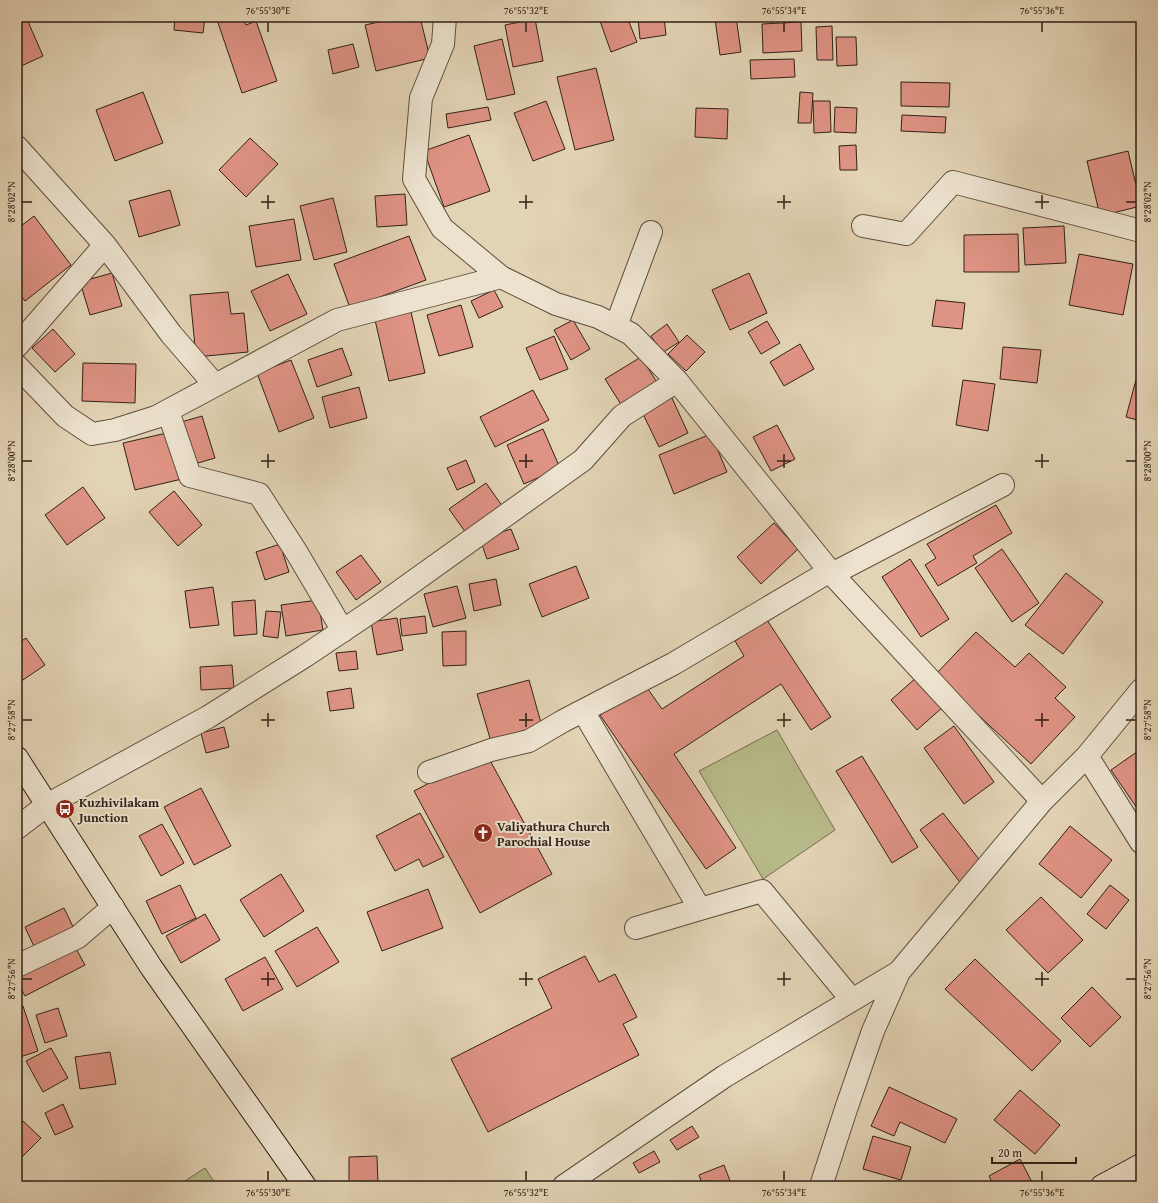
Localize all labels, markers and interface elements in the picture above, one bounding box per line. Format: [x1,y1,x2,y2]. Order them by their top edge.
text: 76°55'30"E [246,3,290,18]
text: 76°55'32"E [504,3,548,18]
text: 76°55'34"E [762,3,806,18]
text: 76°55'36"E [1020,3,1064,18]
text: 8°28'02"N [4,181,19,223]
text: 8°28'02"N [1140,181,1155,223]
text: 8°28'00"N [4,440,19,482]
text: 8°28'00"N [1140,440,1155,482]
text: 8°27'58"N [4,699,19,741]
text: 8°27'58"N [1140,699,1155,741]
place label: Kuzhivilakam Junction [77,793,160,827]
bus stop icon: Kuzhivilakam Junction [54,798,76,820]
place label: Valiyathura Church Parochial House [497,817,610,851]
church icon: Valiyathura Church Parochial House [472,822,494,844]
text: 8°27'56"N [4,958,19,1000]
text: 8°27'56"N [1140,958,1155,1000]
scale bar [992,1139,1076,1165]
text: 20 m [998,1144,1022,1161]
text: 76°55'30"E [246,1185,290,1200]
text: 76°55'32"E [504,1185,548,1200]
text: 76°55'34"E [762,1185,806,1200]
text: 76°55'36"E [1020,1185,1064,1200]

